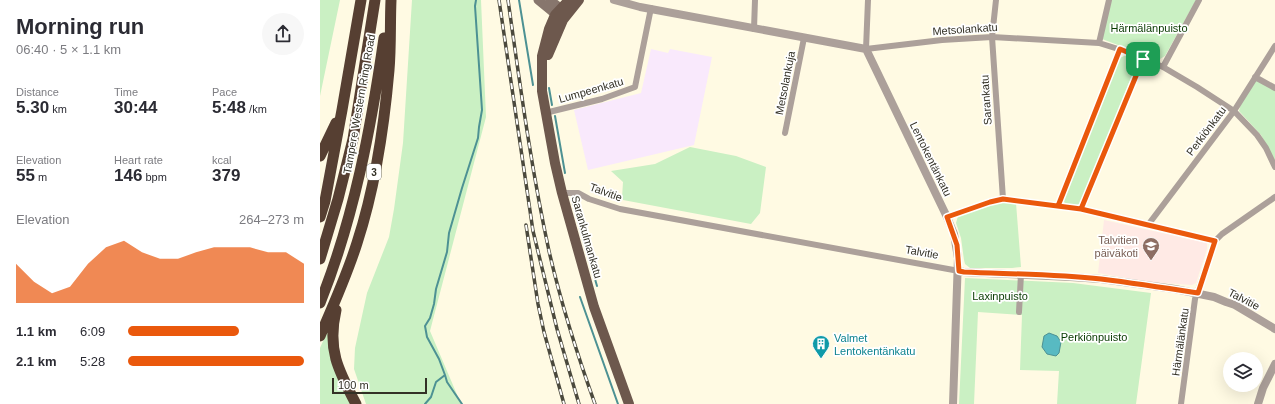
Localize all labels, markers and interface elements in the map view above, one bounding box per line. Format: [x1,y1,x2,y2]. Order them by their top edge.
button: share [262,13,304,55]
text: Morning run [16,14,144,39]
street label: Metsolankatu [932,21,998,37]
park label: Härmälänpuisto [1110,22,1188,34]
street label: Tampere Western Ring Road [341,33,377,175]
text: 06:40 · 5 × 1.1 km [16,42,121,57]
pin [1126,42,1160,76]
icon: arrive [1132,48,1154,70]
street label: Metsolankuja [773,49,797,116]
street label: Lumpeenkatu [557,75,625,105]
street label: Sarankatu [978,75,994,125]
text: Distance [16,86,59,98]
text: Time [114,86,138,98]
text: Pace [212,86,237,98]
text: 5.30 [16,98,49,117]
text: 30:44 [114,98,157,117]
text: 5:48 [212,98,246,117]
text: km [49,103,67,115]
text: /km [246,103,267,115]
street label: Perkiönkatu [1184,104,1228,158]
street label: Lentokentänkatu [908,120,954,198]
text: Elevation [16,154,61,166]
text: Heart rate [114,154,163,166]
text: kcal [212,154,232,166]
road number: 3 [367,164,381,180]
text: 55 [16,166,35,185]
text: 146 [114,166,142,185]
text: 379 [212,166,240,185]
text: m [35,171,47,183]
text: bpm [142,171,167,183]
street label: Talvitie [588,181,624,203]
street label: Sarankulmankatu [569,194,605,280]
text: Elevation [16,212,69,227]
text: 264–273 m [239,212,304,227]
place label: Talvitien päiväkoti [1095,234,1138,259]
school or university icon: Talvitien päiväkoti [1141,236,1161,261]
street label: Talvitie [904,243,940,261]
street label: Talvitie [1226,286,1262,312]
park label: Laxinpuisto [972,290,1028,302]
street label: Härmälänkatu [1169,307,1191,377]
text: 1.1 km [16,324,56,339]
text: 6:09 [80,324,105,339]
park label: Perkiönpuisto [1061,331,1127,343]
place label: Valmet Lentokentänkatu [834,332,915,357]
building icon: Valmet Lentokentänkatu [811,334,831,359]
map controls [1223,352,1263,392]
button: layers [1223,352,1263,392]
text: 2.1 km [16,354,56,369]
text: 5:28 [80,354,105,369]
scale bar [332,376,427,395]
text: 100 m [338,379,369,391]

